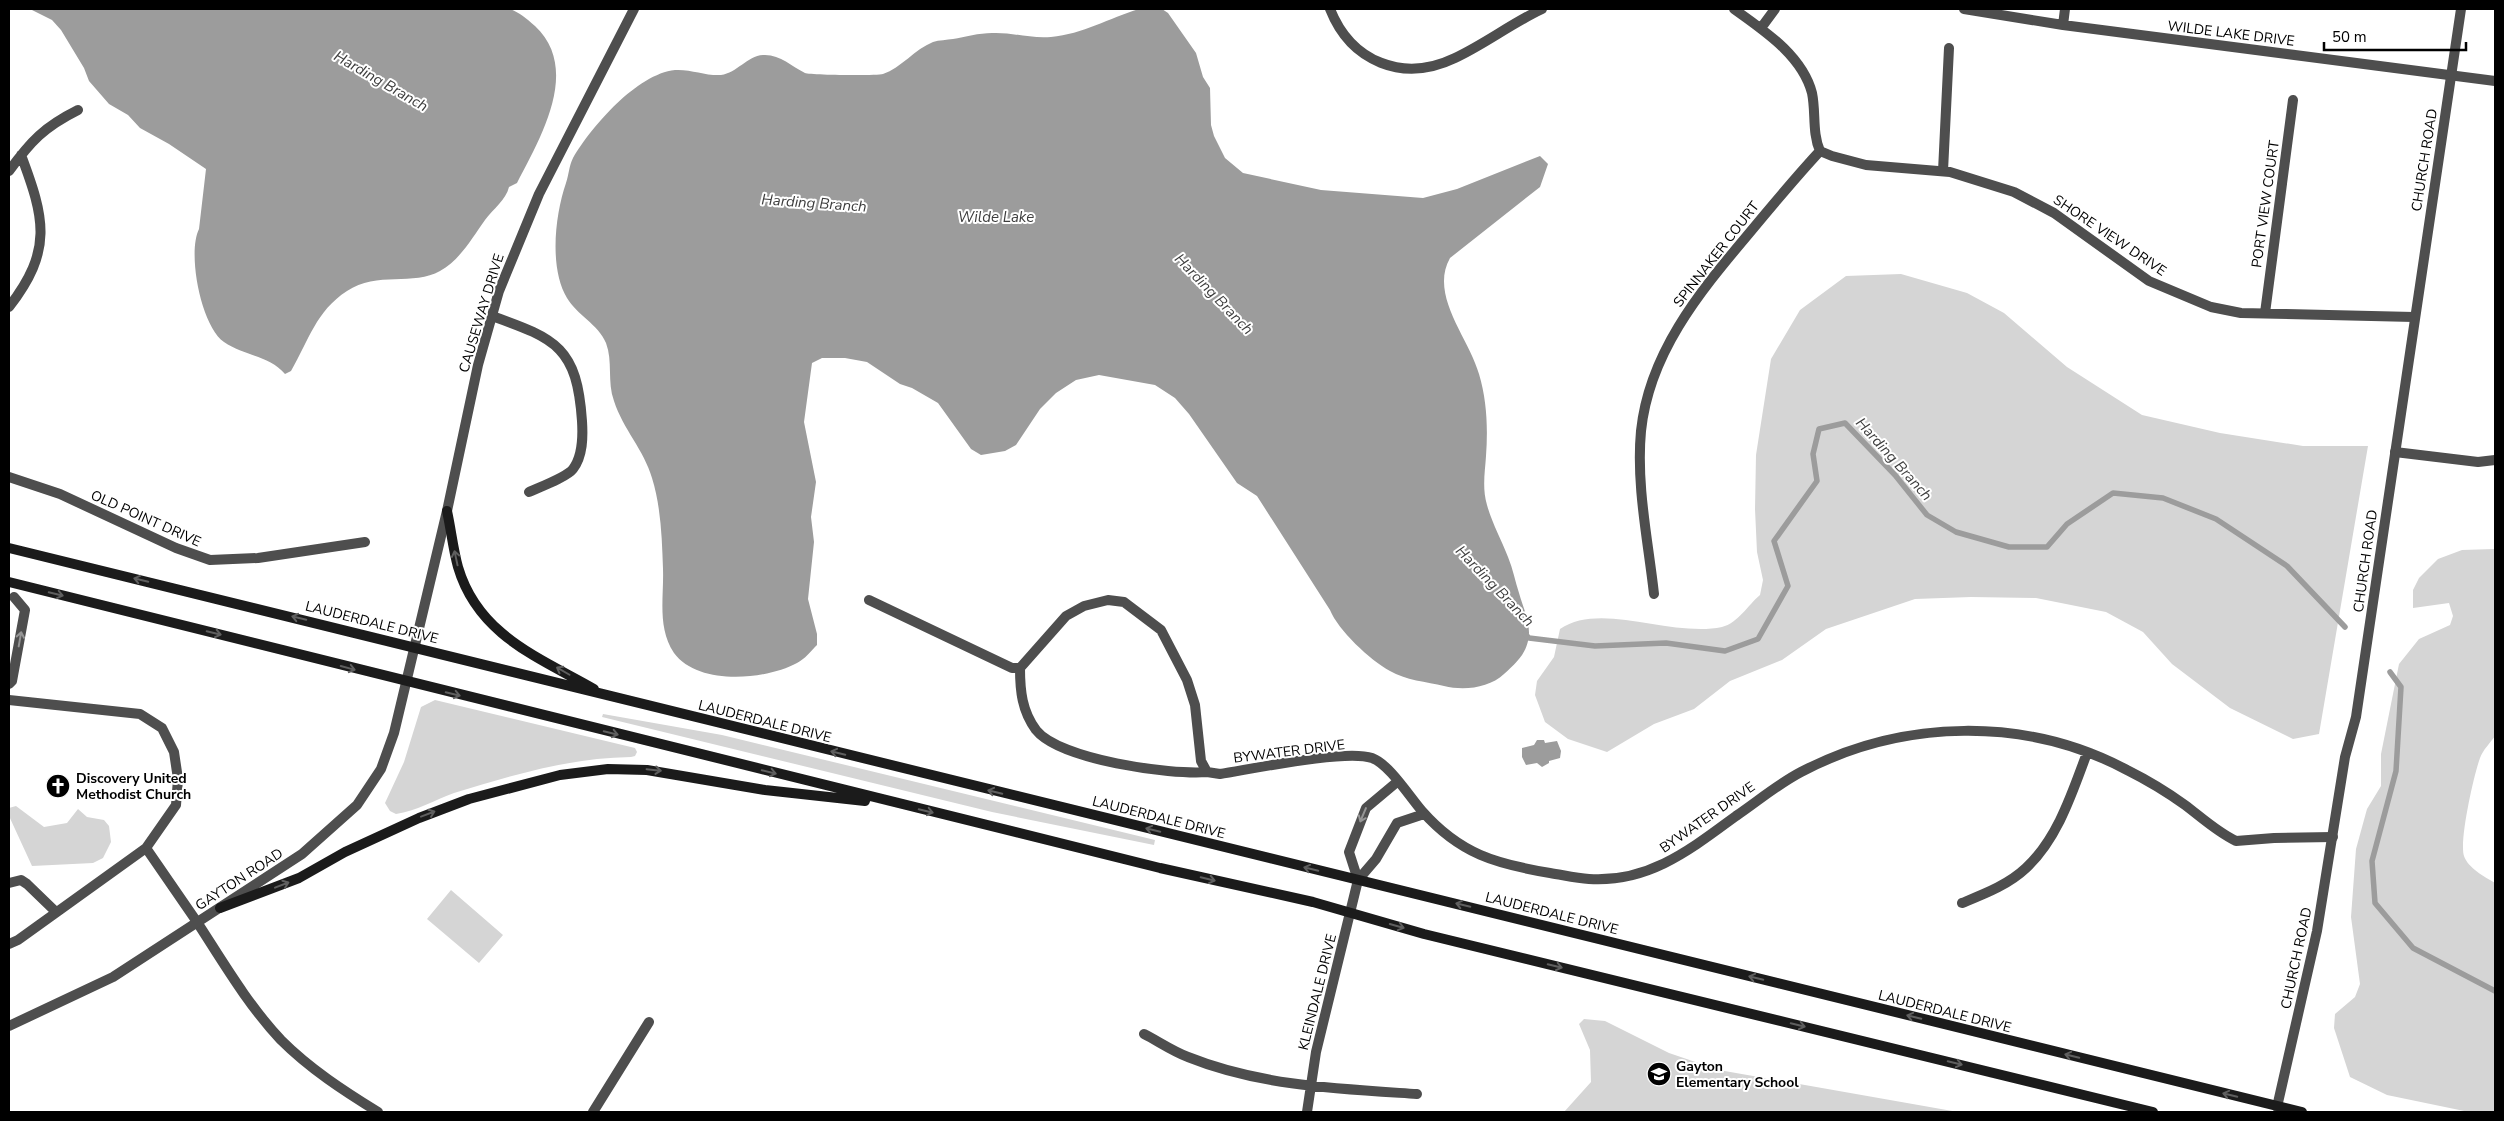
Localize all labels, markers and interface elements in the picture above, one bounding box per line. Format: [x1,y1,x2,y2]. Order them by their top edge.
street label: WILDE LAKE DRIVE [2166,16,2296,51]
scale bar [2324,20,2466,52]
text: 50 m [2332,27,2367,47]
water label: Harding Branch [330,46,432,116]
street label: CHURCH ROAD [2407,107,2442,213]
street label: PORT VIEW COURT [2247,139,2284,269]
water label: Harding Branch [761,189,867,217]
street label: SHORE VIEW DRIVE [2049,190,2170,280]
street label: SPINNAKER COURT [1669,197,1764,311]
water label: Wilde Lake [958,207,1034,227]
water label: Harding Branch [1170,249,1258,339]
street label: CAUSEWAY DRIVE [454,251,509,375]
water label: Harding Branch [1851,413,1937,505]
street label: OLD POINT DRIVE [88,486,204,551]
street label: CHURCH ROAD [2349,508,2382,614]
water label: Harding Branch [1451,541,1539,631]
one-way arrow [451,551,460,567]
one-way arrow [134,575,150,584]
one-way arrow [48,590,64,599]
street label: LAUDERDALE DRIVE [303,597,440,648]
one-way arrow [291,613,307,622]
one-way arrow [205,629,221,638]
one-way arrow [15,632,25,648]
one-way arrow [340,663,356,673]
one-way arrow [557,666,571,676]
one-way arrow [444,690,460,699]
street label: LAUDERDALE DRIVE [696,696,833,747]
one-way arrow [602,729,618,738]
street label: BYWATER DRIVE [1232,735,1346,768]
one-way arrow [830,748,846,757]
one-way arrow [646,765,662,775]
one-way arrow [760,768,776,777]
place label: Discovery United Methodist Church [76,769,191,804]
church icon: Discovery United Methodist Church [45,773,71,799]
street label: BYWATER DRIVE [1656,777,1759,857]
one-way arrow [988,787,1004,796]
street label: LAUDERDALE DRIVE [1090,792,1227,843]
one-way arrow [918,807,934,816]
one-way arrow [1358,807,1368,822]
one-way arrow [420,809,435,818]
one-way arrow [1146,825,1162,834]
street label: GAYTON ROAD [192,844,287,915]
one-way arrow [1304,864,1320,873]
one-way arrow [1199,875,1215,884]
one-way arrow [274,880,289,889]
street label: LAUDERDALE DRIVE [1483,888,1620,939]
one-way arrow [1455,900,1471,909]
street label: CHURCH ROAD [2276,905,2317,1011]
one-way arrow [1389,922,1405,932]
street label: KLEINDALE DRIVE [1294,932,1341,1052]
one-way arrow [1546,962,1562,971]
one-way arrow [1749,973,1765,982]
street label: LAUDERDALE DRIVE [1876,986,2013,1037]
one-way arrow [1907,1012,1923,1021]
one-way arrow [1789,1021,1805,1030]
one-way arrow [2064,1051,2080,1060]
place label: Gayton Elementary School [1676,1057,1799,1092]
one-way arrow [1947,1059,1963,1069]
school or university icon: Gayton Elementary School [1646,1061,1672,1087]
one-way arrow [2222,1089,2238,1099]

